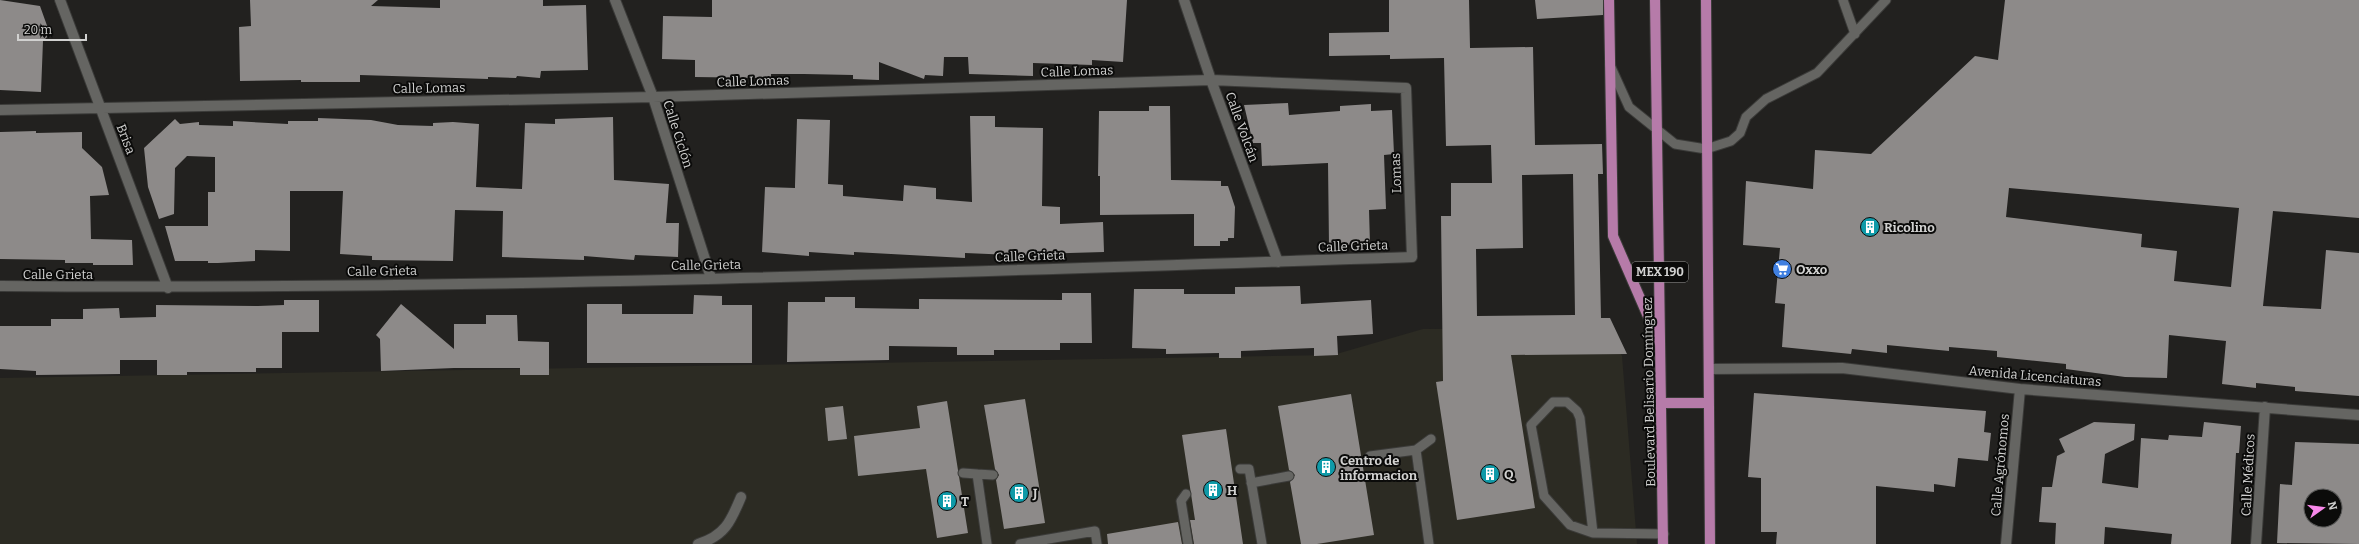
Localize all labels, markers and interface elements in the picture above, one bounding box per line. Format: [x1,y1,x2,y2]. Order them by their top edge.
scale bar [18,16,86,42]
text: 20 m [24,23,53,37]
street label: Calle Lomas [1040,62,1114,80]
street label: Calle Lomas [716,72,790,90]
street label: Calle Lomas [393,80,465,96]
street label: Calle Volcán [1222,90,1262,165]
street label: Calle Ciclón [660,98,696,170]
street label: Brisa [113,122,139,156]
street label: Lomas [1388,153,1404,193]
building icon: Ricolino [1859,216,1881,238]
place label: Ricolino [1884,220,1935,235]
street label: Calle Grieta [1318,237,1388,255]
street label: Calle Grieta [995,247,1065,265]
street label: Calle Grieta [671,257,741,273]
supermarket icon: Oxxo [1771,258,1793,280]
road number: MEX 190 [1632,262,1688,282]
place label: Oxxo [1796,262,1828,277]
street label: Calle Grieta [347,263,417,279]
street label: Calle Grieta [23,267,93,282]
street label: Boulevard Belisario Domínguez [1640,297,1658,487]
street label: Avenida Licenciaturas [1968,363,2102,389]
street label: Calle Agrónomos [1988,413,2012,517]
street label: Calle Médicos [2238,433,2258,517]
place label: Centro de informacion [1340,453,1418,483]
building icon: Centro de informacion [1315,456,1337,478]
building icon: Q [1479,463,1501,485]
place label: Q [1504,467,1515,482]
building icon: H [1202,479,1224,501]
building icon: J [1008,482,1030,504]
place label: H [1227,483,1237,498]
place label: J [1032,486,1038,501]
north arrow [2303,488,2343,528]
building icon: T [936,490,958,512]
place label: T [961,494,969,509]
text: N [2325,500,2340,512]

